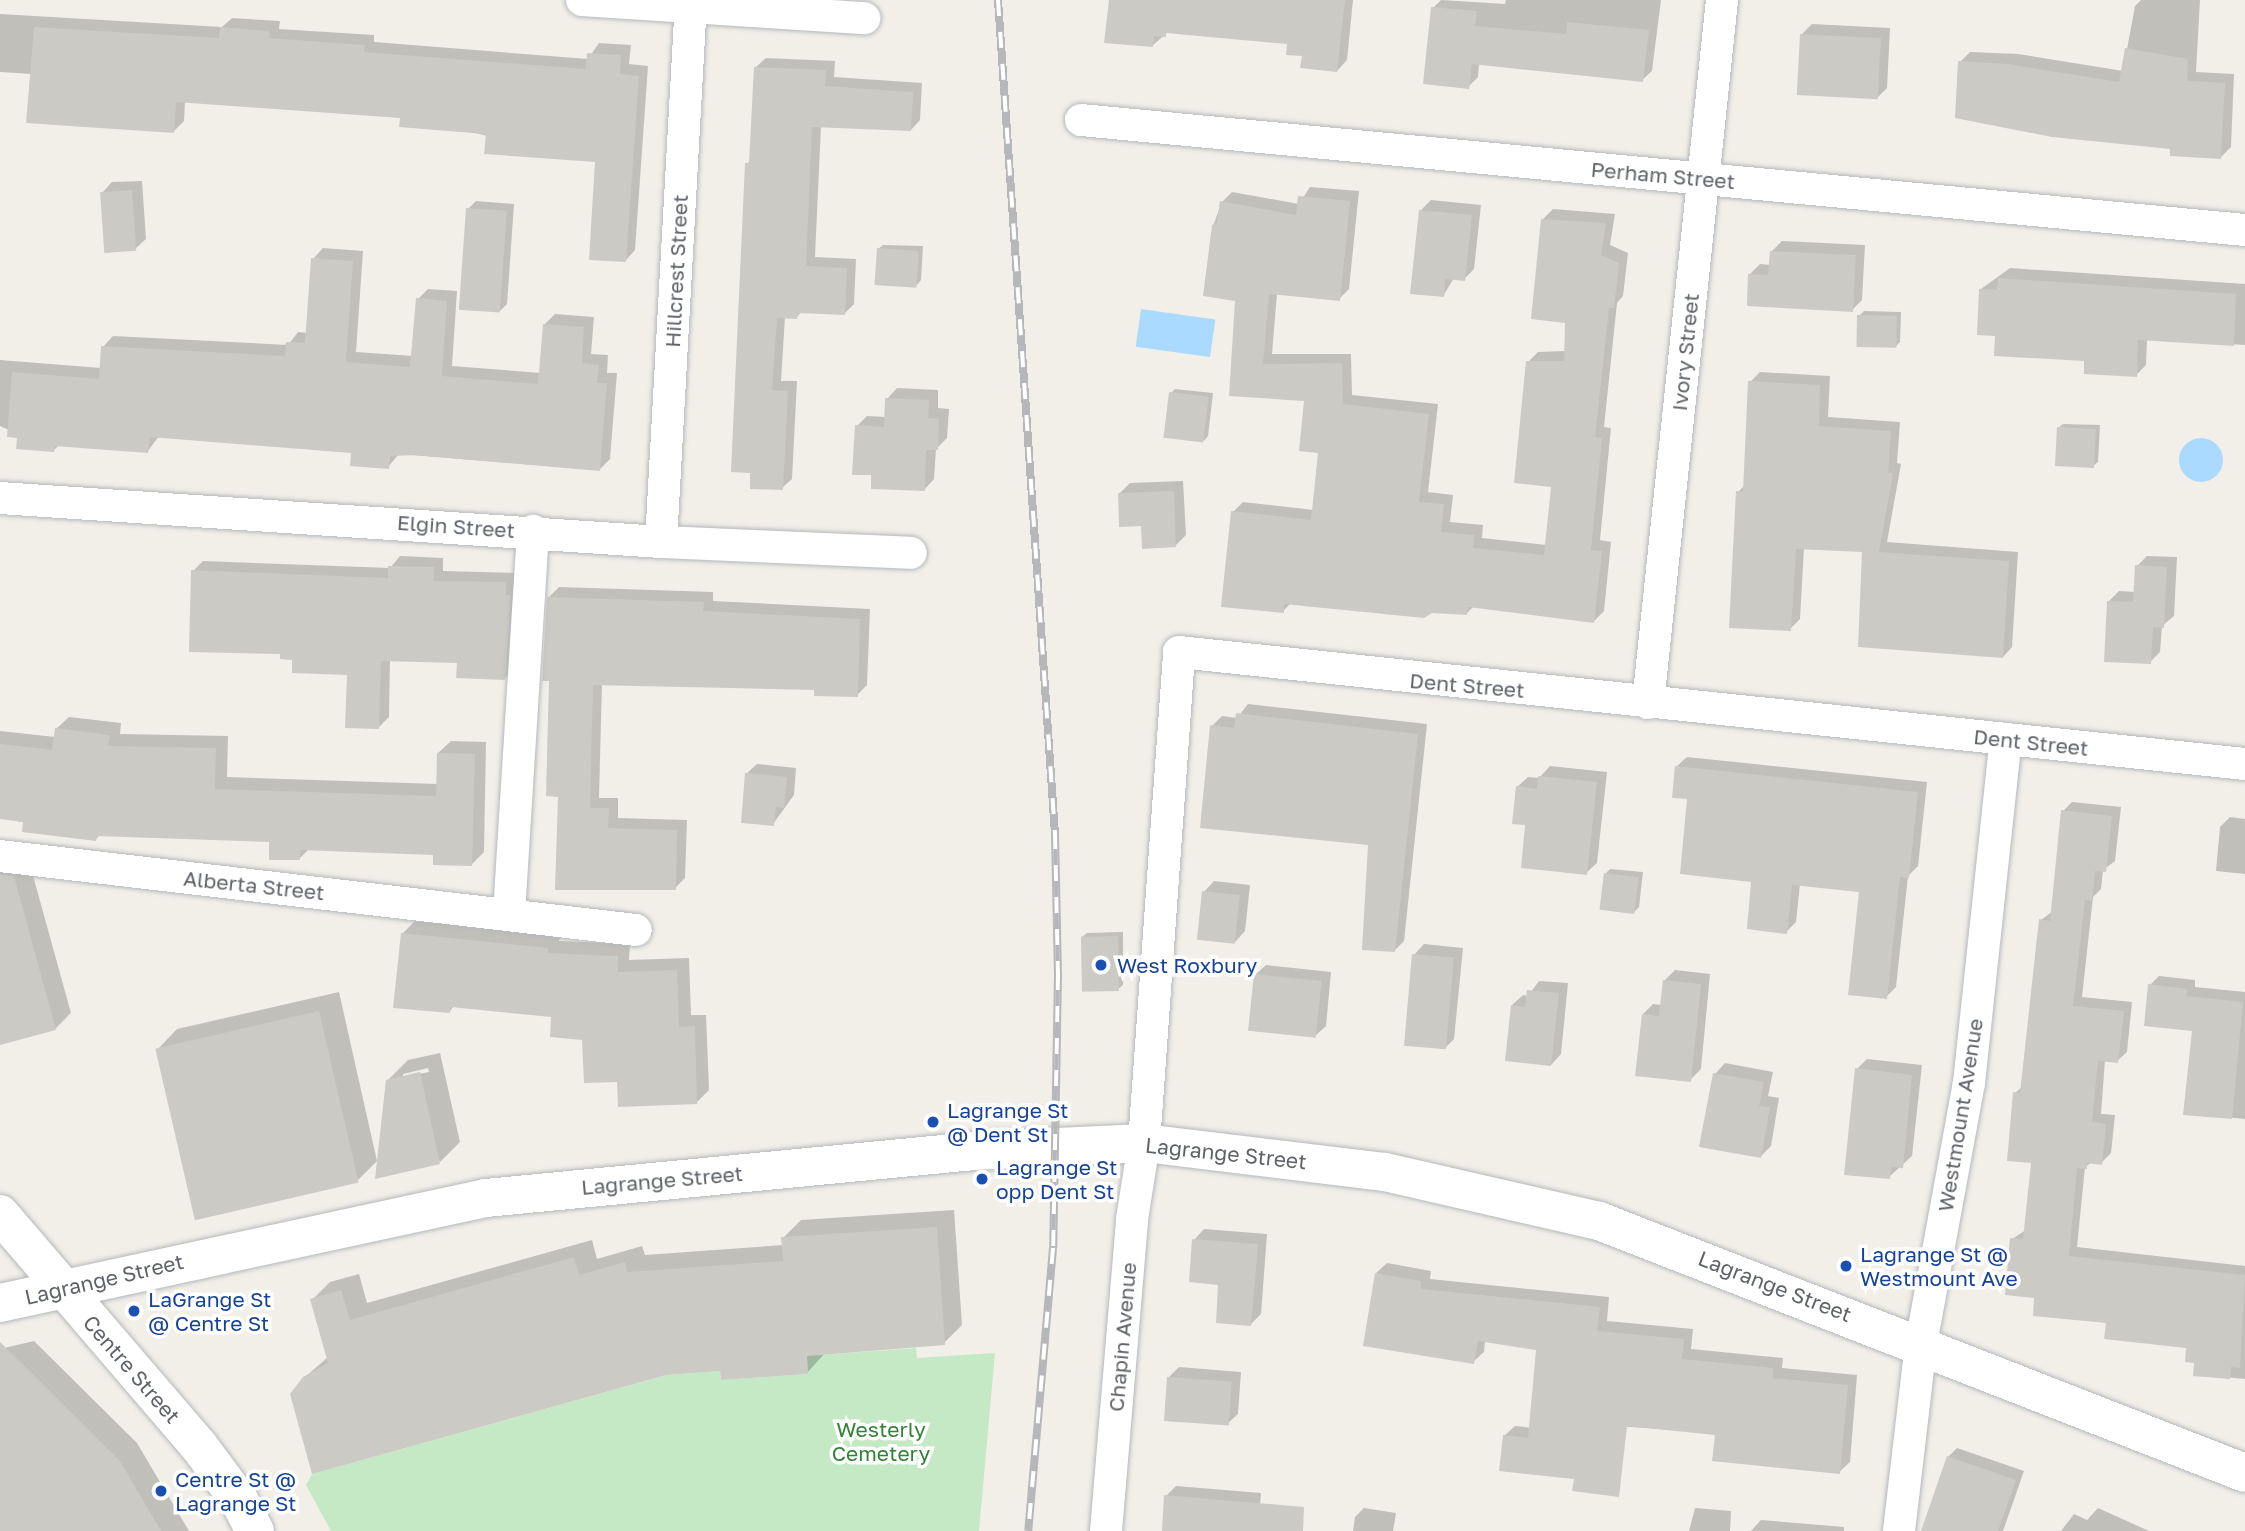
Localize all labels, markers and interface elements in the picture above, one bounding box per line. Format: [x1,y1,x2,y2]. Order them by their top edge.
street label: Perham Street [1590,156,1736,194]
street label: Hillcrest Street [659,194,693,348]
street label: Ivory Street [1666,292,1704,412]
street label: Elgin Street [396,509,516,543]
street label: Dent Street [1408,667,1526,703]
street label: Dent Street [1972,723,2090,761]
street label: Alberta Street [182,865,326,905]
place label: West Roxbury [1117,952,1257,978]
marker: West Roxbury [1091,955,1111,975]
street label: Westmount Avenue [1932,1017,1988,1213]
place label: Lagrange St @ Dent St [947,1097,1068,1147]
marker: Lagrange St @ Dent St [925,1114,941,1130]
street label: Lagrange Street [1144,1132,1308,1174]
place label: Lagrange St opp Dent St [996,1154,1117,1204]
street label: Lagrange Street [580,1160,744,1200]
marker: Lagrange St opp Dent St [974,1171,990,1187]
place label: Lagrange St @ Westmount Ave [1860,1241,2018,1291]
street label: Lagrange Street [1695,1245,1855,1327]
street label: Lagrange Street [22,1248,186,1310]
marker: Lagrange St @ Westmount Ave [1838,1258,1854,1274]
street label: Chapin Avenue [1103,1261,1141,1413]
place label: LaGrange St @ Centre St [148,1286,271,1336]
marker: LaGrange St @ Centre St [126,1303,142,1319]
street label: Centre Street [78,1310,186,1428]
park label: Westerly Cemetery [832,1416,930,1466]
place label: Centre St @ Lagrange St [175,1466,296,1516]
marker: Centre St @ Lagrange St [153,1483,169,1499]

